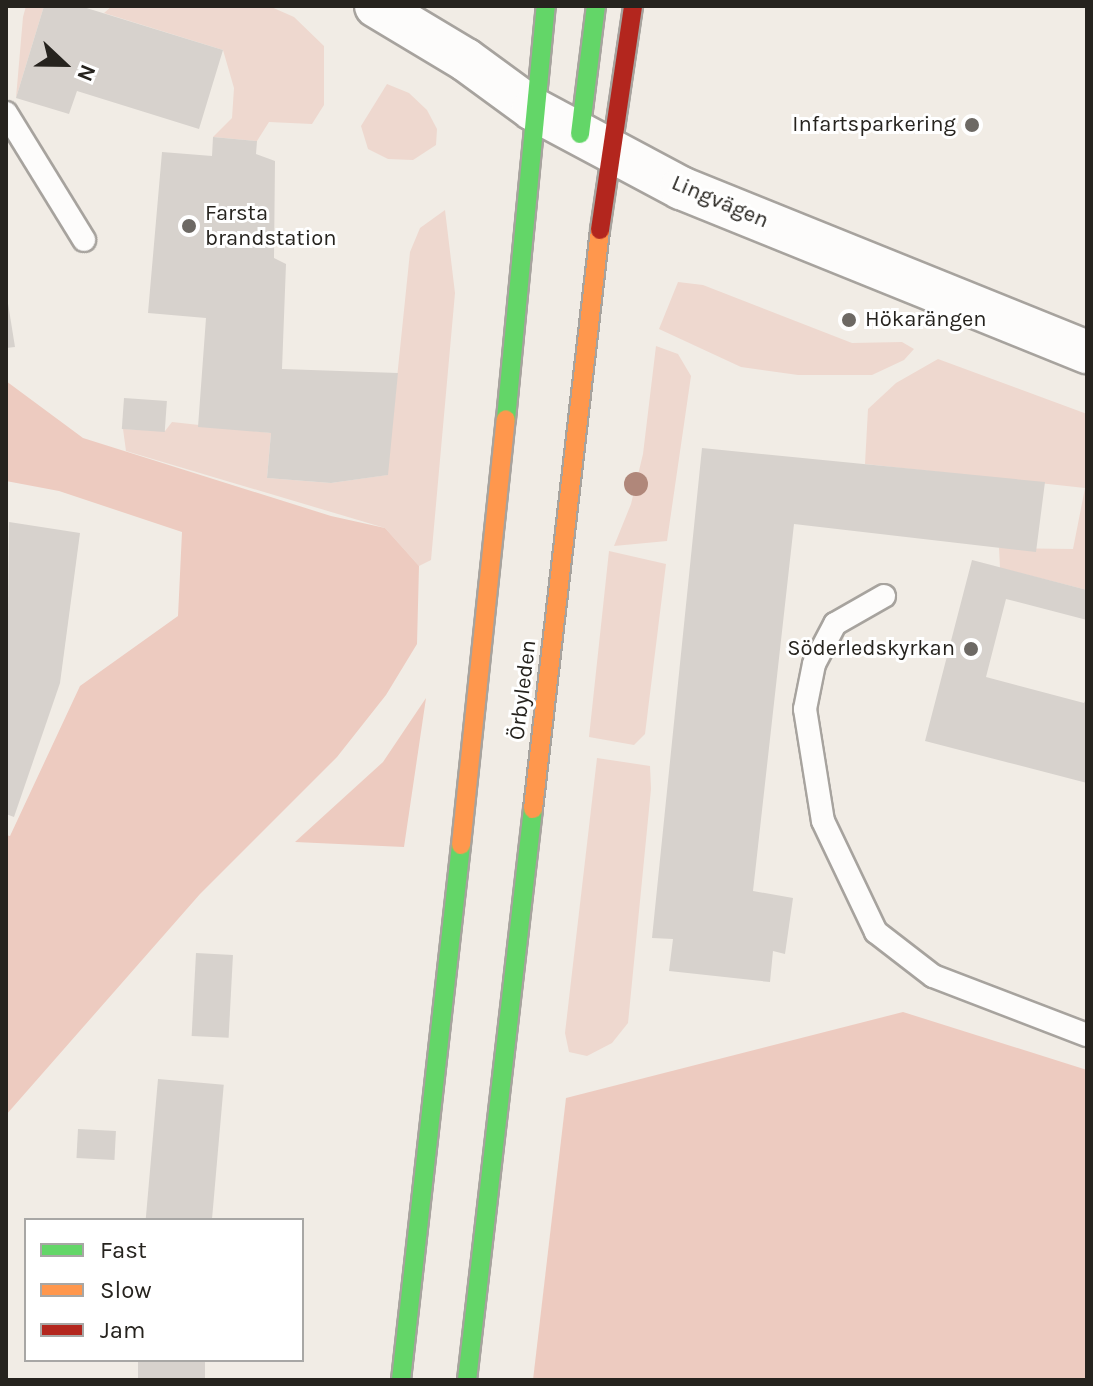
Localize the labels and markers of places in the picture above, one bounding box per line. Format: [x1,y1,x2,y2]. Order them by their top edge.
place label: Infartsparkering [792,112,956,138]
marker: Infartsparkering [963,116,981,134]
place label: Farsta brandstation [205,200,336,252]
marker: Farsta brandstation [180,217,198,235]
place label: Hökarängen [865,307,987,333]
marker: Hökarängen [840,311,858,329]
place label: Söderledskyrkan [787,636,955,662]
marker: Söderledskyrkan [962,640,980,658]

